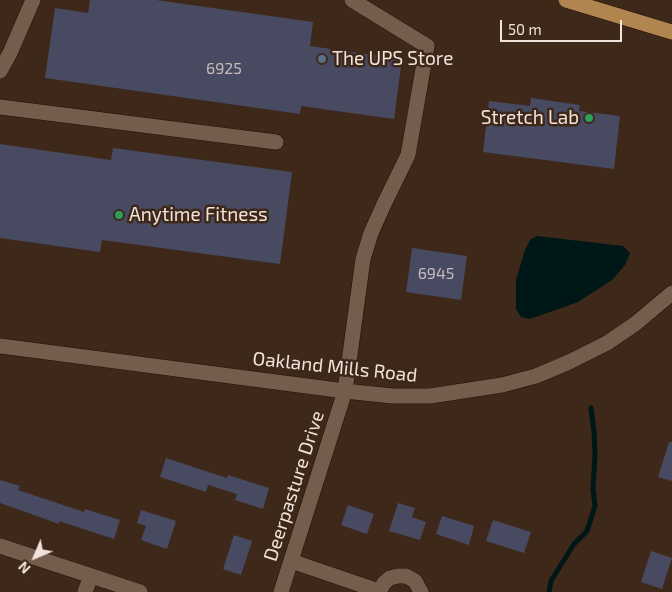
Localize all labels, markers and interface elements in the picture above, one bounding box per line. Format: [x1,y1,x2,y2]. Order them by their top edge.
scale bar [502,10,624,42]
text: 50 m [508,20,542,38]
place label: The UPS Store [332,48,453,70]
marker: The UPS Store [316,53,328,65]
house number: 6925 [206,59,242,79]
place label: Stretch Lab [481,107,579,129]
marker: Stretch Lab [583,112,595,124]
place label: Anytime Fitness [129,204,268,226]
marker: Anytime Fitness [113,209,125,221]
house number: 6945 [418,264,454,284]
street label: Oakland Mills Road [252,347,418,387]
street label: Deerpasture Drive [259,408,329,564]
north arrow [10,532,60,582]
text: N [14,558,34,578]

